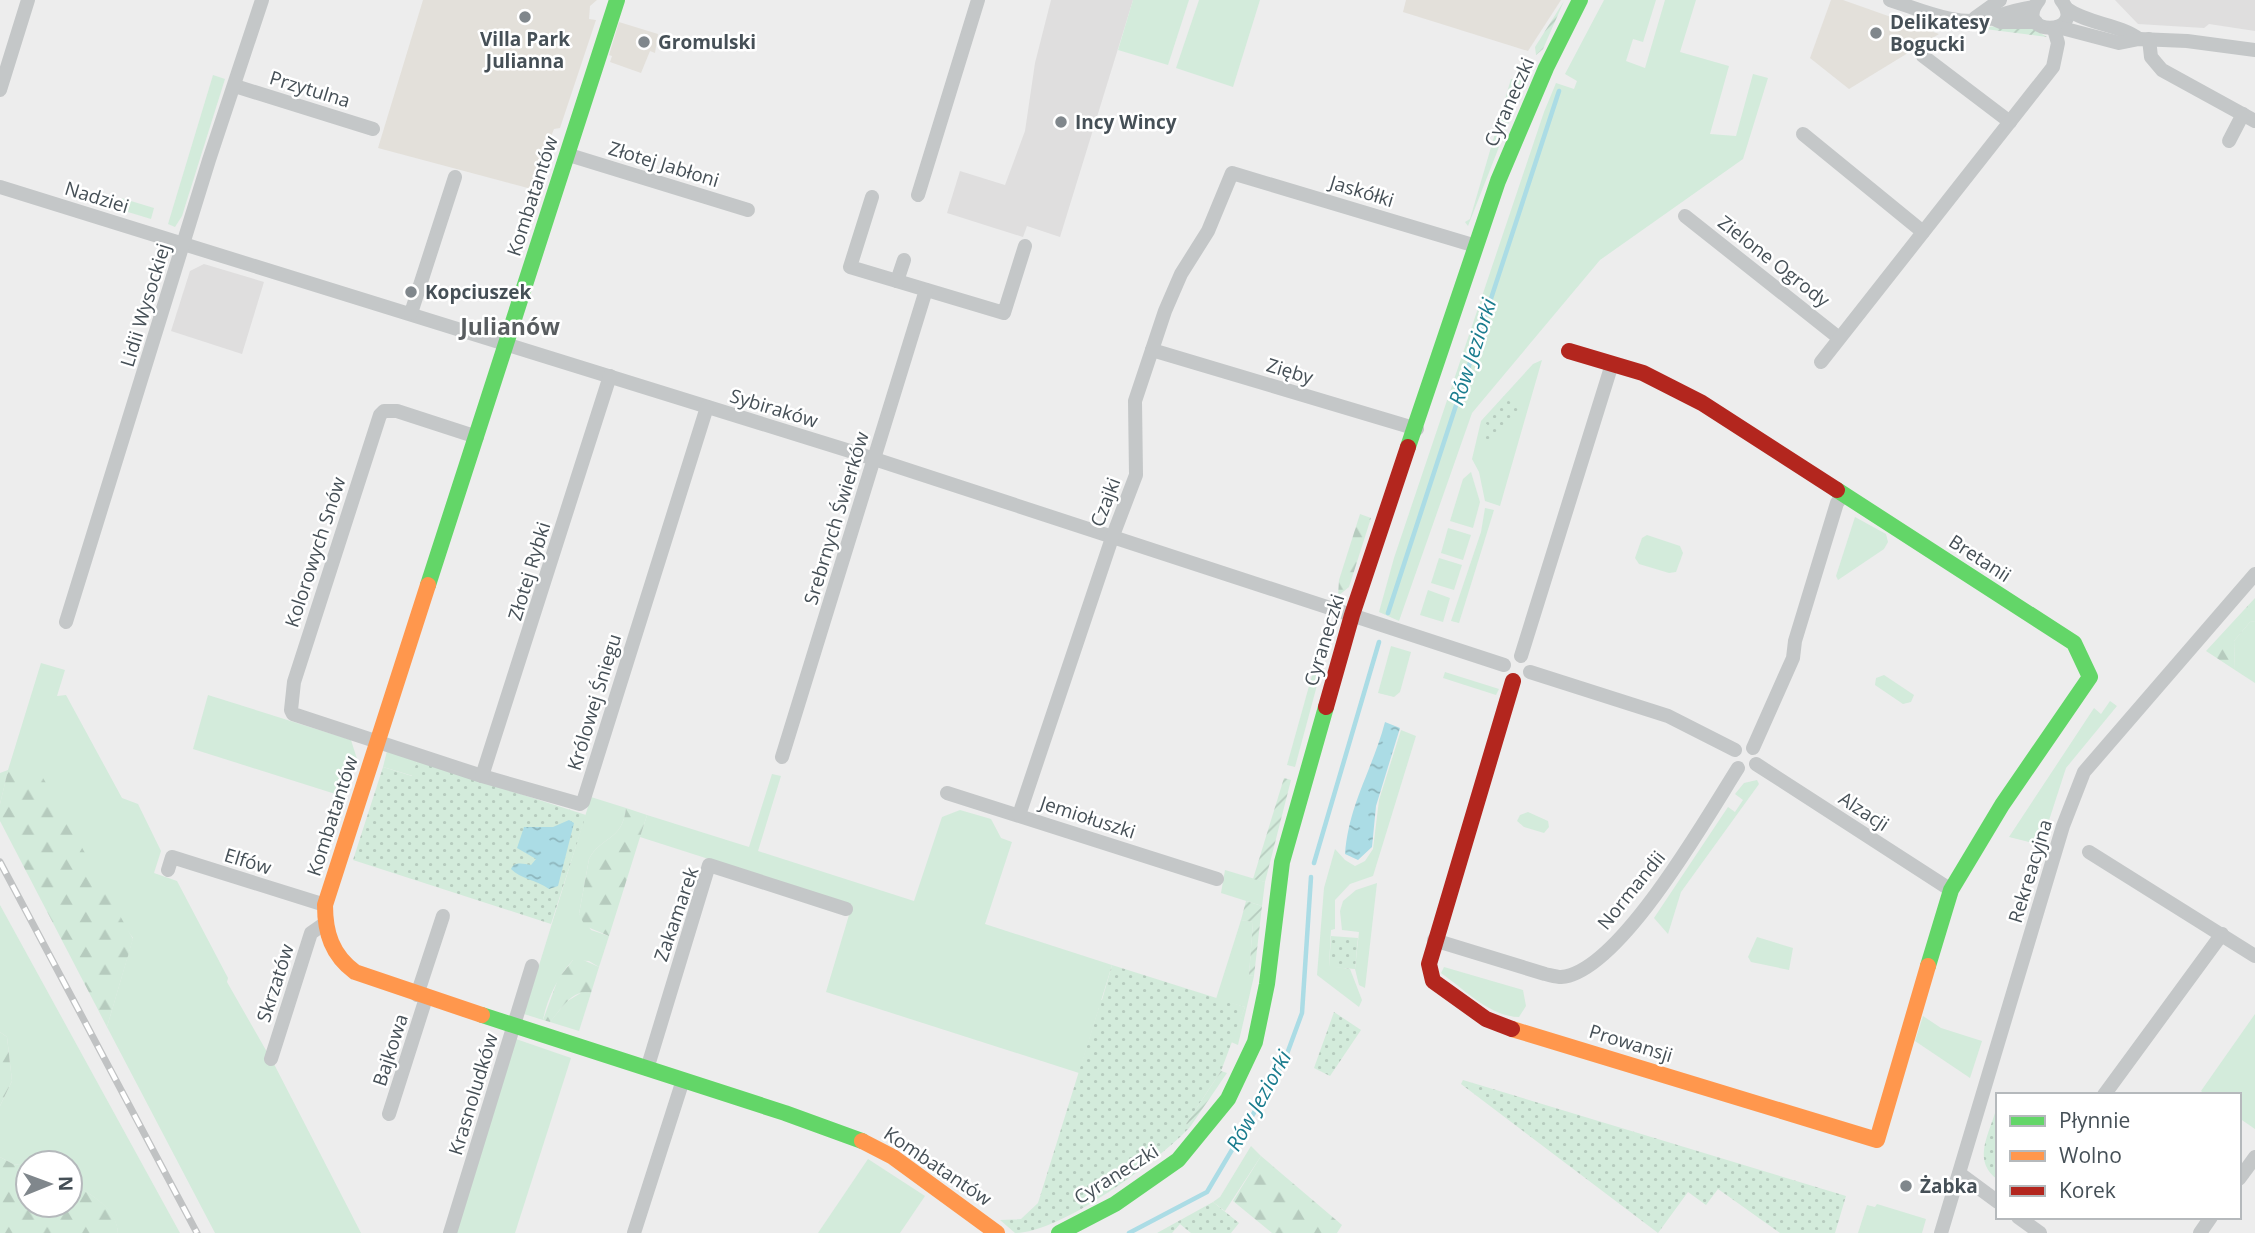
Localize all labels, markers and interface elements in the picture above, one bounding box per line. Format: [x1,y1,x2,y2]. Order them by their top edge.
marker: Villa Park Julianna [517,9,533,25]
place label: Delikatesy Bogucki [1890,9,1990,57]
marker: Delikatesy Bogucki [1868,25,1884,41]
place label: Villa Park Julianna [480,26,570,74]
place label: Gromulski [658,29,756,55]
marker: Gromulski [636,34,652,50]
street label: Cyraneczki [1478,53,1540,151]
street label: Przytulna [266,64,354,114]
place label: Incy Wincy [1075,109,1177,135]
marker: Incy Wincy [1053,114,1069,130]
street label: Kombatantów [500,132,564,259]
street label: Złotej Jabłoni [606,135,722,193]
street label: Jaskółki [1325,168,1397,213]
street label: Nadziei [62,175,132,219]
street label: Zielone Ogrody [1713,209,1836,313]
street label: Lidii Wysockiej [114,240,176,370]
place label: Kopciuszek [425,279,531,305]
marker: Kopciuszek [403,284,419,300]
water label: Rów Jeziorki [1442,294,1503,409]
district label: Julianów [458,310,560,342]
street label: Zięby [1263,352,1317,391]
street label: Sybiraków [727,382,821,434]
street label: Srebrnych Świerków [797,428,875,608]
street label: Kolorowych Snów [278,473,352,631]
street label: Czajki [1084,474,1126,530]
street label: Złotej Rybki [502,518,556,624]
street label: Bretanii [1944,528,2016,588]
street label: Cyraneczki [1298,591,1350,689]
street label: Królowej Śniegu [561,630,627,774]
street label: Kombatantów [300,752,364,879]
street label: Alzacji [1834,785,1894,837]
street label: Jemiołuszki [1035,789,1139,845]
street label: Rekreacyjna [2002,816,2058,926]
street label: Elfów [221,842,275,881]
street label: Normandii [1591,845,1671,935]
street label: Zakamarek [648,863,704,965]
street label: Skrzatów [250,940,300,1025]
street label: Bajkowa [366,1011,414,1089]
street label: Prowansji [1586,1018,1676,1068]
street label: Krasnoludków [442,1030,504,1158]
water label: Rów Jeziorki [1219,1045,1298,1156]
legend [1996,1093,2241,1219]
text: Płynnie [2059,1106,2130,1134]
street label: Kombatantów [879,1120,997,1212]
street label: Cyraneczki [1069,1138,1163,1210]
text: Wolno [2059,1141,2122,1169]
north arrow [14,1149,84,1219]
place label: Żabka [1920,1173,1978,1199]
text: N [53,1176,79,1192]
text: Korek [2059,1176,2116,1204]
marker: Żabka [1898,1178,1914,1194]

